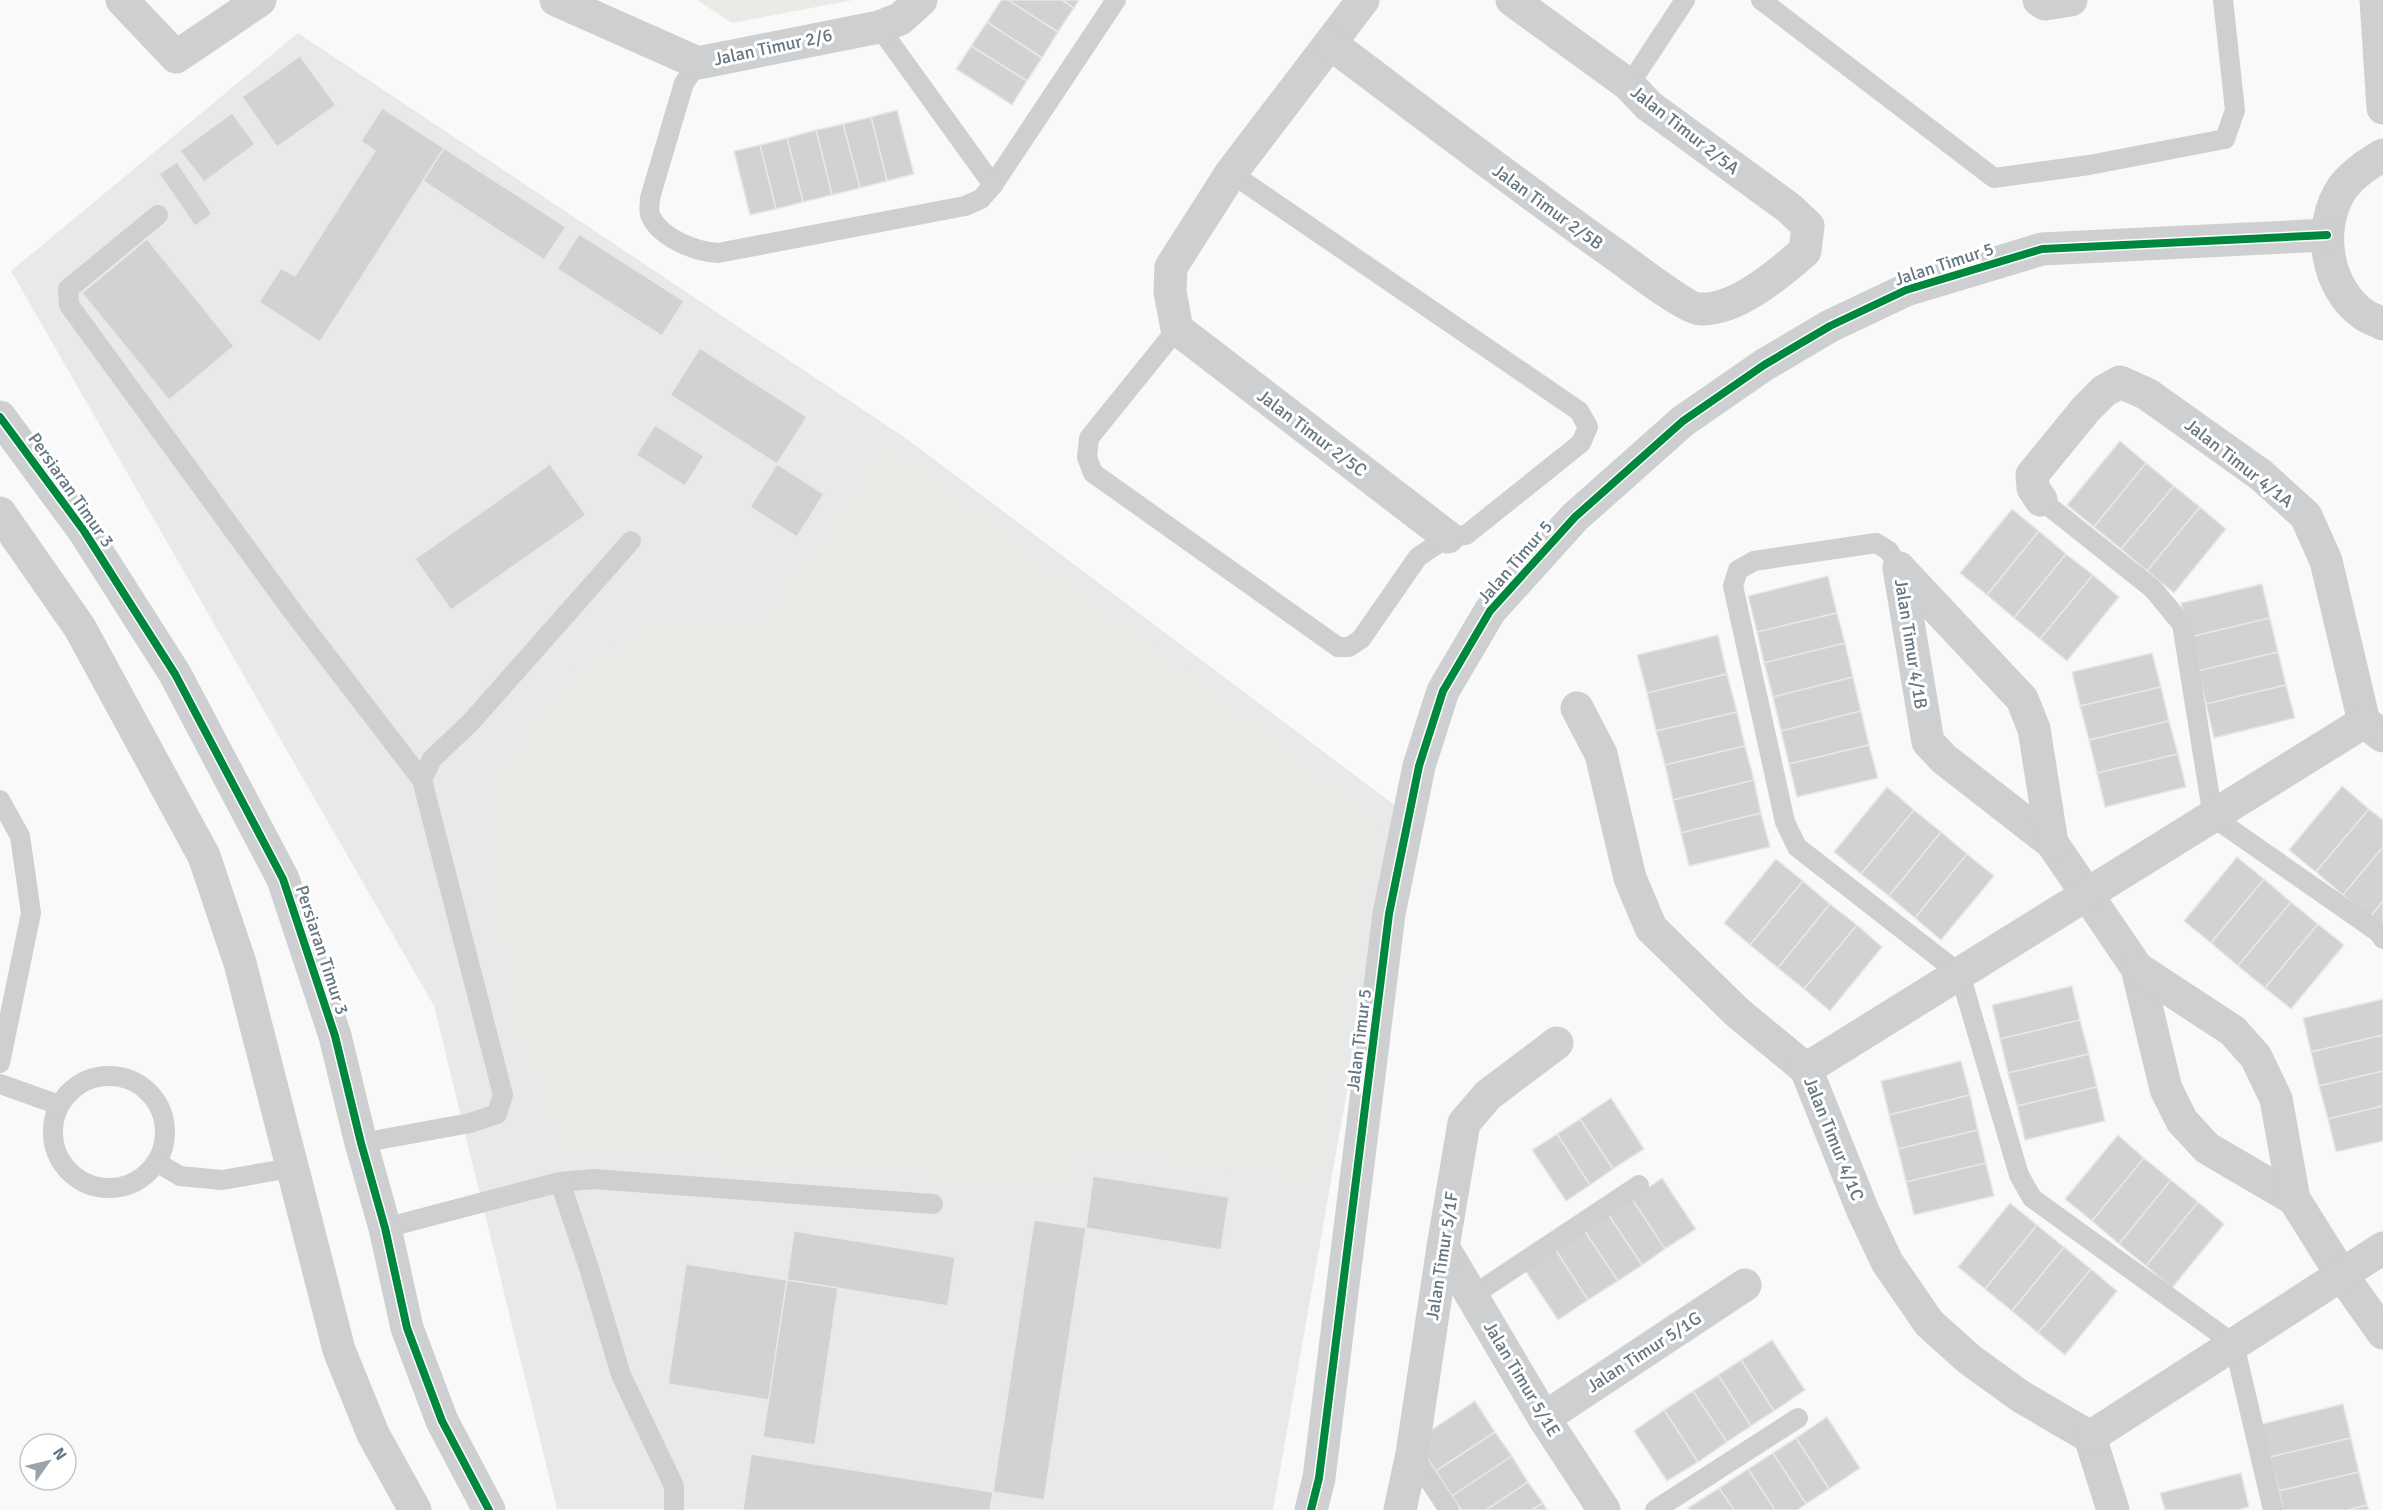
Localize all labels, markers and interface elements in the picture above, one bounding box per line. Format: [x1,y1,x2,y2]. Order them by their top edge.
street label: Jalan Timur 2/6 [712,24,834,70]
street label: Jalan Timur 2/5A [1626,81,1744,179]
street label: Jalan Timur 2/5B [1488,159,1608,255]
street label: Jalan Timur 5 [1892,238,1996,290]
street label: Jalan Timur 2/5C [1253,385,1371,481]
street label: Jalan Timur 4/1A [2180,414,2298,512]
street label: Persiaran Timur 3 [23,428,119,552]
street label: Jalan Timur 5 [1473,516,1557,608]
street label: Jalan Timur 4/1B [1890,577,1932,711]
street label: Persiaran Timur 3 [291,882,353,1018]
street label: Jalan Timur 5 [1342,987,1376,1093]
street label: Jalan Timur 4/1C [1799,1074,1869,1204]
street label: Jalan Timur 5/1F [1421,1190,1463,1322]
street label: Jalan Timur 5/1G [1583,1307,1705,1397]
street label: Jalan Timur 5/1E [1479,1317,1565,1441]
north arrow [18,1432,78,1492]
text: N [48,1444,71,1464]

